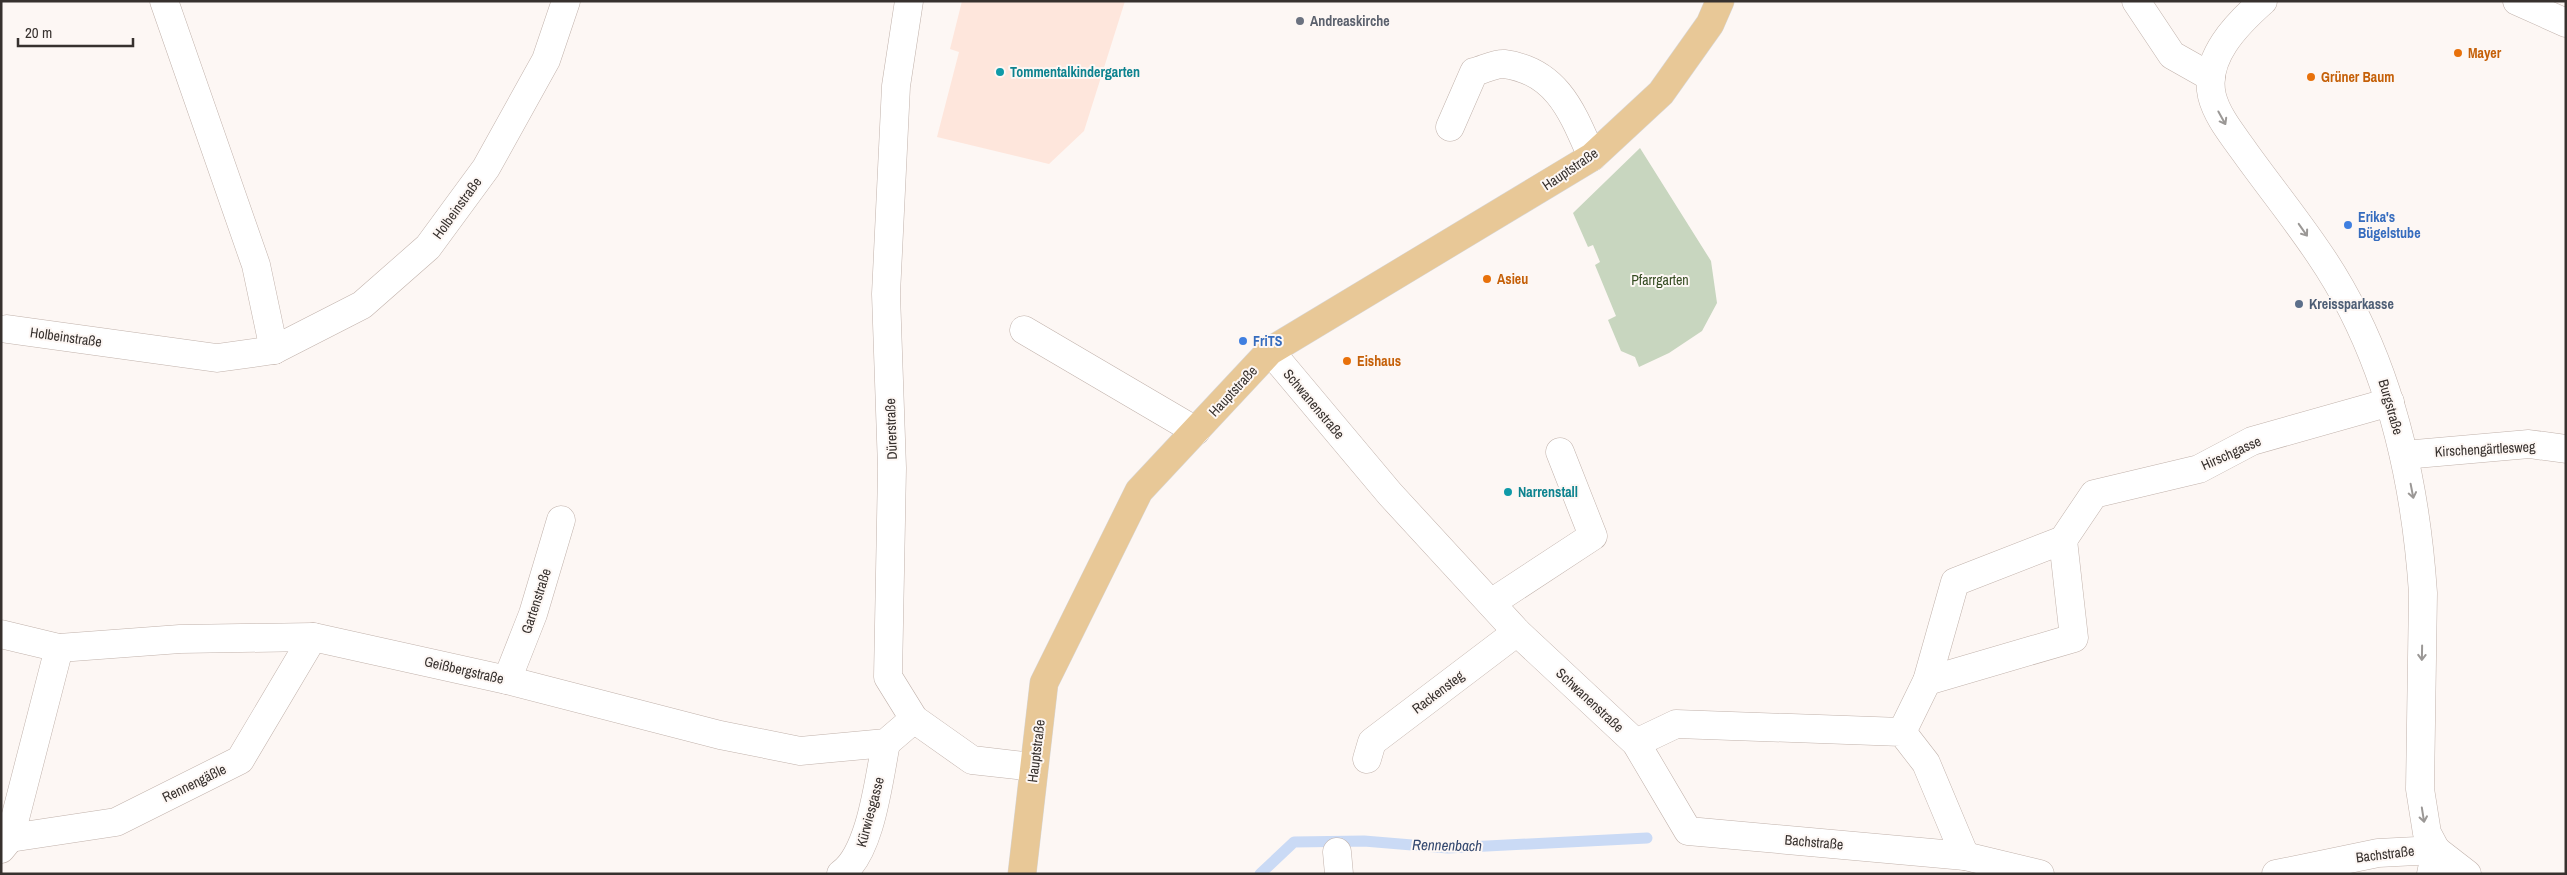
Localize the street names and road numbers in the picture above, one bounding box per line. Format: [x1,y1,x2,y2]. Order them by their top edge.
street label: Hauptstraße [1539,144,1601,194]
street label: Holbeinstraße [429,174,485,242]
street label: Holbeinstraße [29,323,103,351]
street label: Hauptstraße [1205,362,1261,420]
street label: Schwanenstraße [1279,365,1349,443]
street label: Burgstraße [2375,377,2407,437]
street label: Dürerstraße [881,398,901,460]
street label: Hirschgasse [2198,432,2264,474]
street label: Kirschengärtlesweg [2434,437,2536,461]
street label: Gartenstraße [517,566,555,636]
street label: Geißbergstraße [422,652,506,688]
street label: Schwanenstraße [1552,664,1628,736]
street label: Rackensteg [1408,666,1468,717]
street label: Hauptstraße [1023,719,1049,783]
street label: Rennengäßle [159,760,229,806]
street label: Kürwiesgasse [852,775,888,849]
street label: Bachstraße [1784,830,1844,854]
street label: Bachstraße [2355,841,2415,867]

